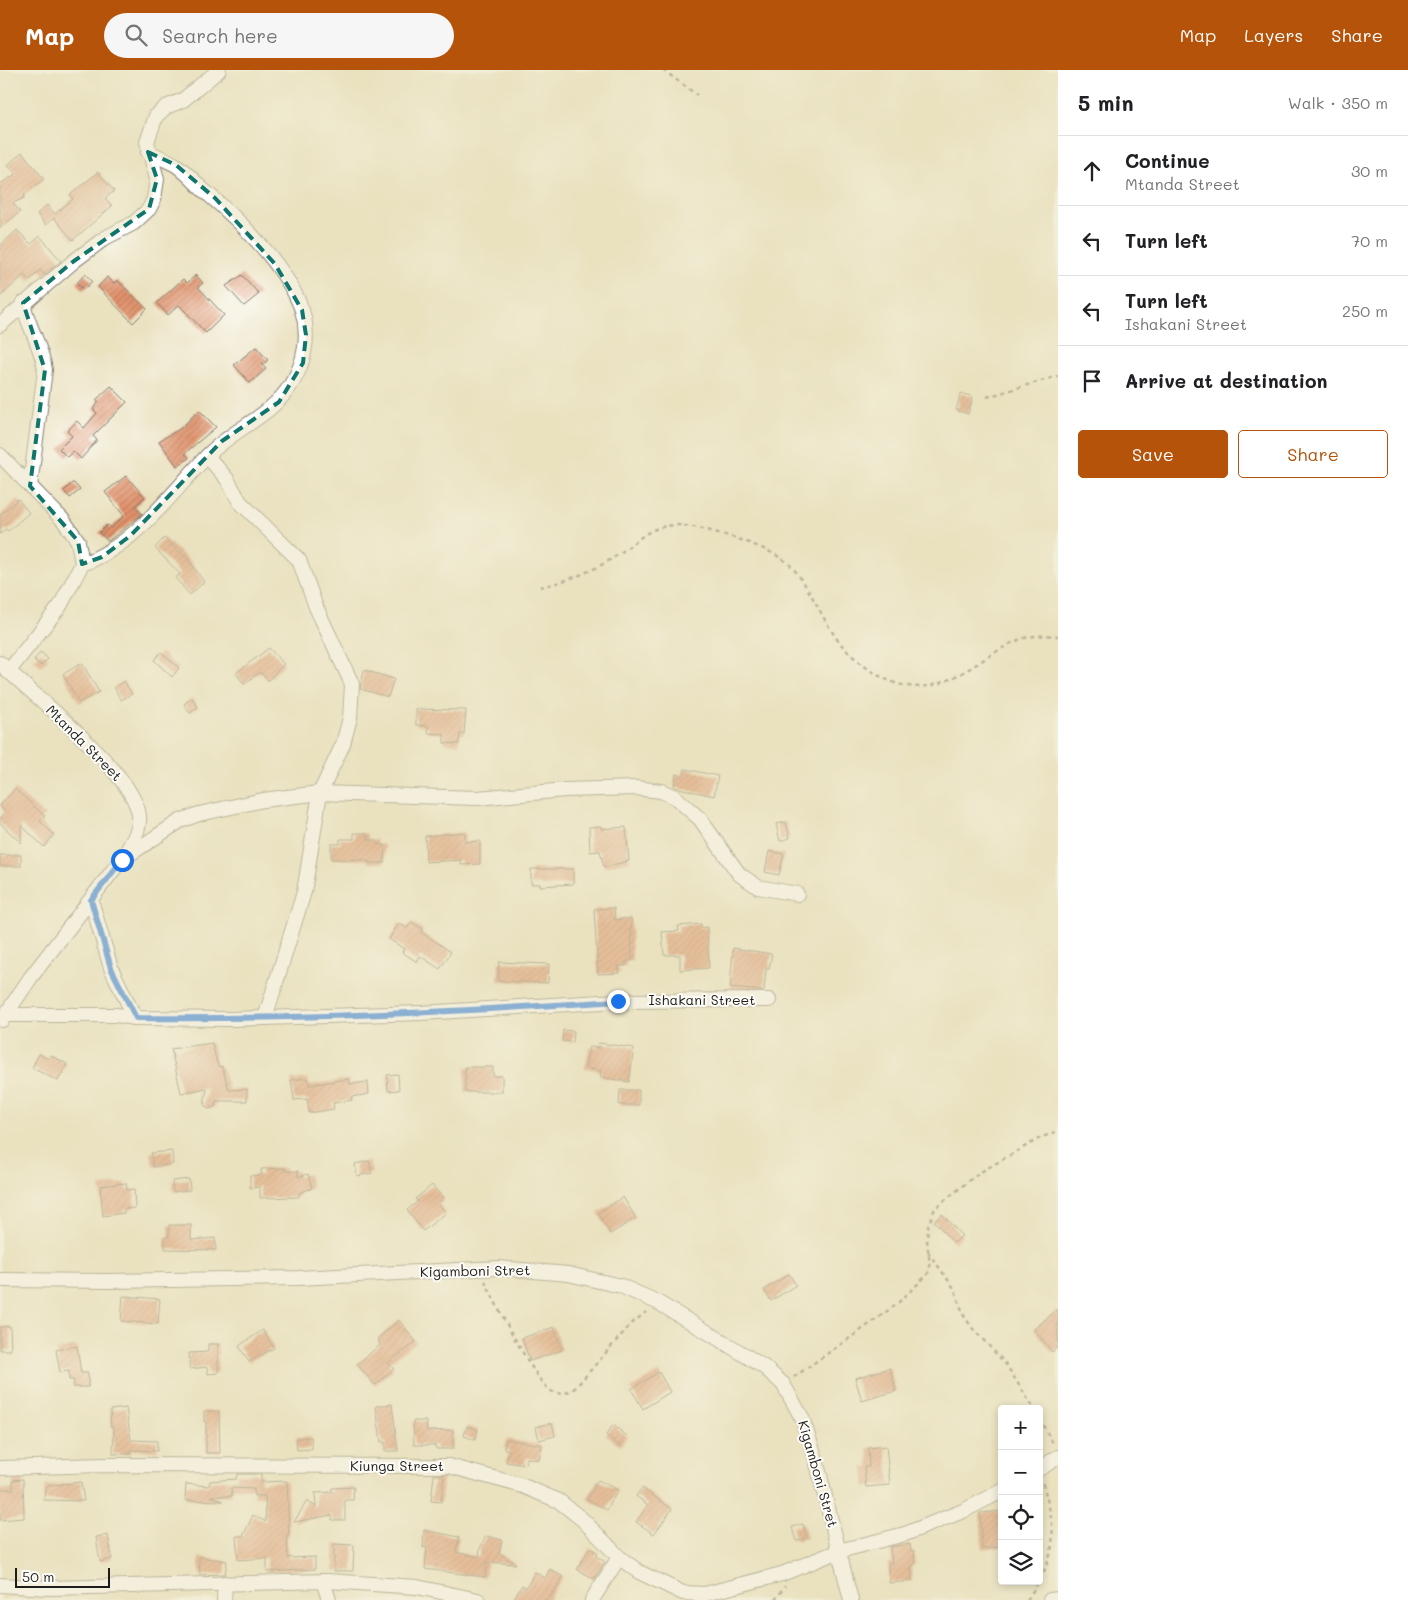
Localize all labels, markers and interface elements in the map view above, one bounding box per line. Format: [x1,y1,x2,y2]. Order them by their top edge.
search box [104,13,454,58]
text: Map [25,20,74,51]
icon: search [122,21,150,49]
text: Search here [162,23,278,48]
text: Map [1180,23,1216,47]
text: Layers [1244,23,1303,47]
text: Share [1331,23,1383,47]
text: 5 min [1078,89,1134,116]
text: Walk · 350 m [1288,92,1388,113]
text: Continue [1125,148,1210,173]
icon: ahead [1078,157,1106,185]
text: 30 m [1351,160,1388,181]
text: Mtanda Street [1125,173,1240,194]
icon: left [1078,227,1106,255]
text: Turn left [1125,228,1208,253]
text: 70 m [1351,230,1388,251]
text: Turn left [1125,288,1208,313]
icon: left [1078,297,1106,325]
text: 250 m [1342,300,1388,321]
text: Ishakani Street [1125,313,1247,334]
icon: arrive [1078,367,1106,395]
text: Arrive at destination [1125,368,1328,393]
button: Save [1078,430,1228,478]
button: Share [1238,430,1388,478]
street label: Mtanda Street [42,700,127,785]
route start [111,849,134,872]
route end [607,990,630,1013]
street label: Ishakani Street [649,990,755,1009]
street label: Kigamboni Stret [420,1260,530,1281]
map controls [998,1405,1043,1585]
button: + [998,1405,1043,1450]
street label: Kigamboni Stret [794,1418,843,1530]
button: − [998,1450,1043,1495]
street label: Kiunga Street [350,1456,444,1475]
button: locate [998,1495,1043,1540]
button: layers [998,1540,1043,1585]
scale bar [15,1565,110,1588]
text: 50 m [22,1567,54,1586]

